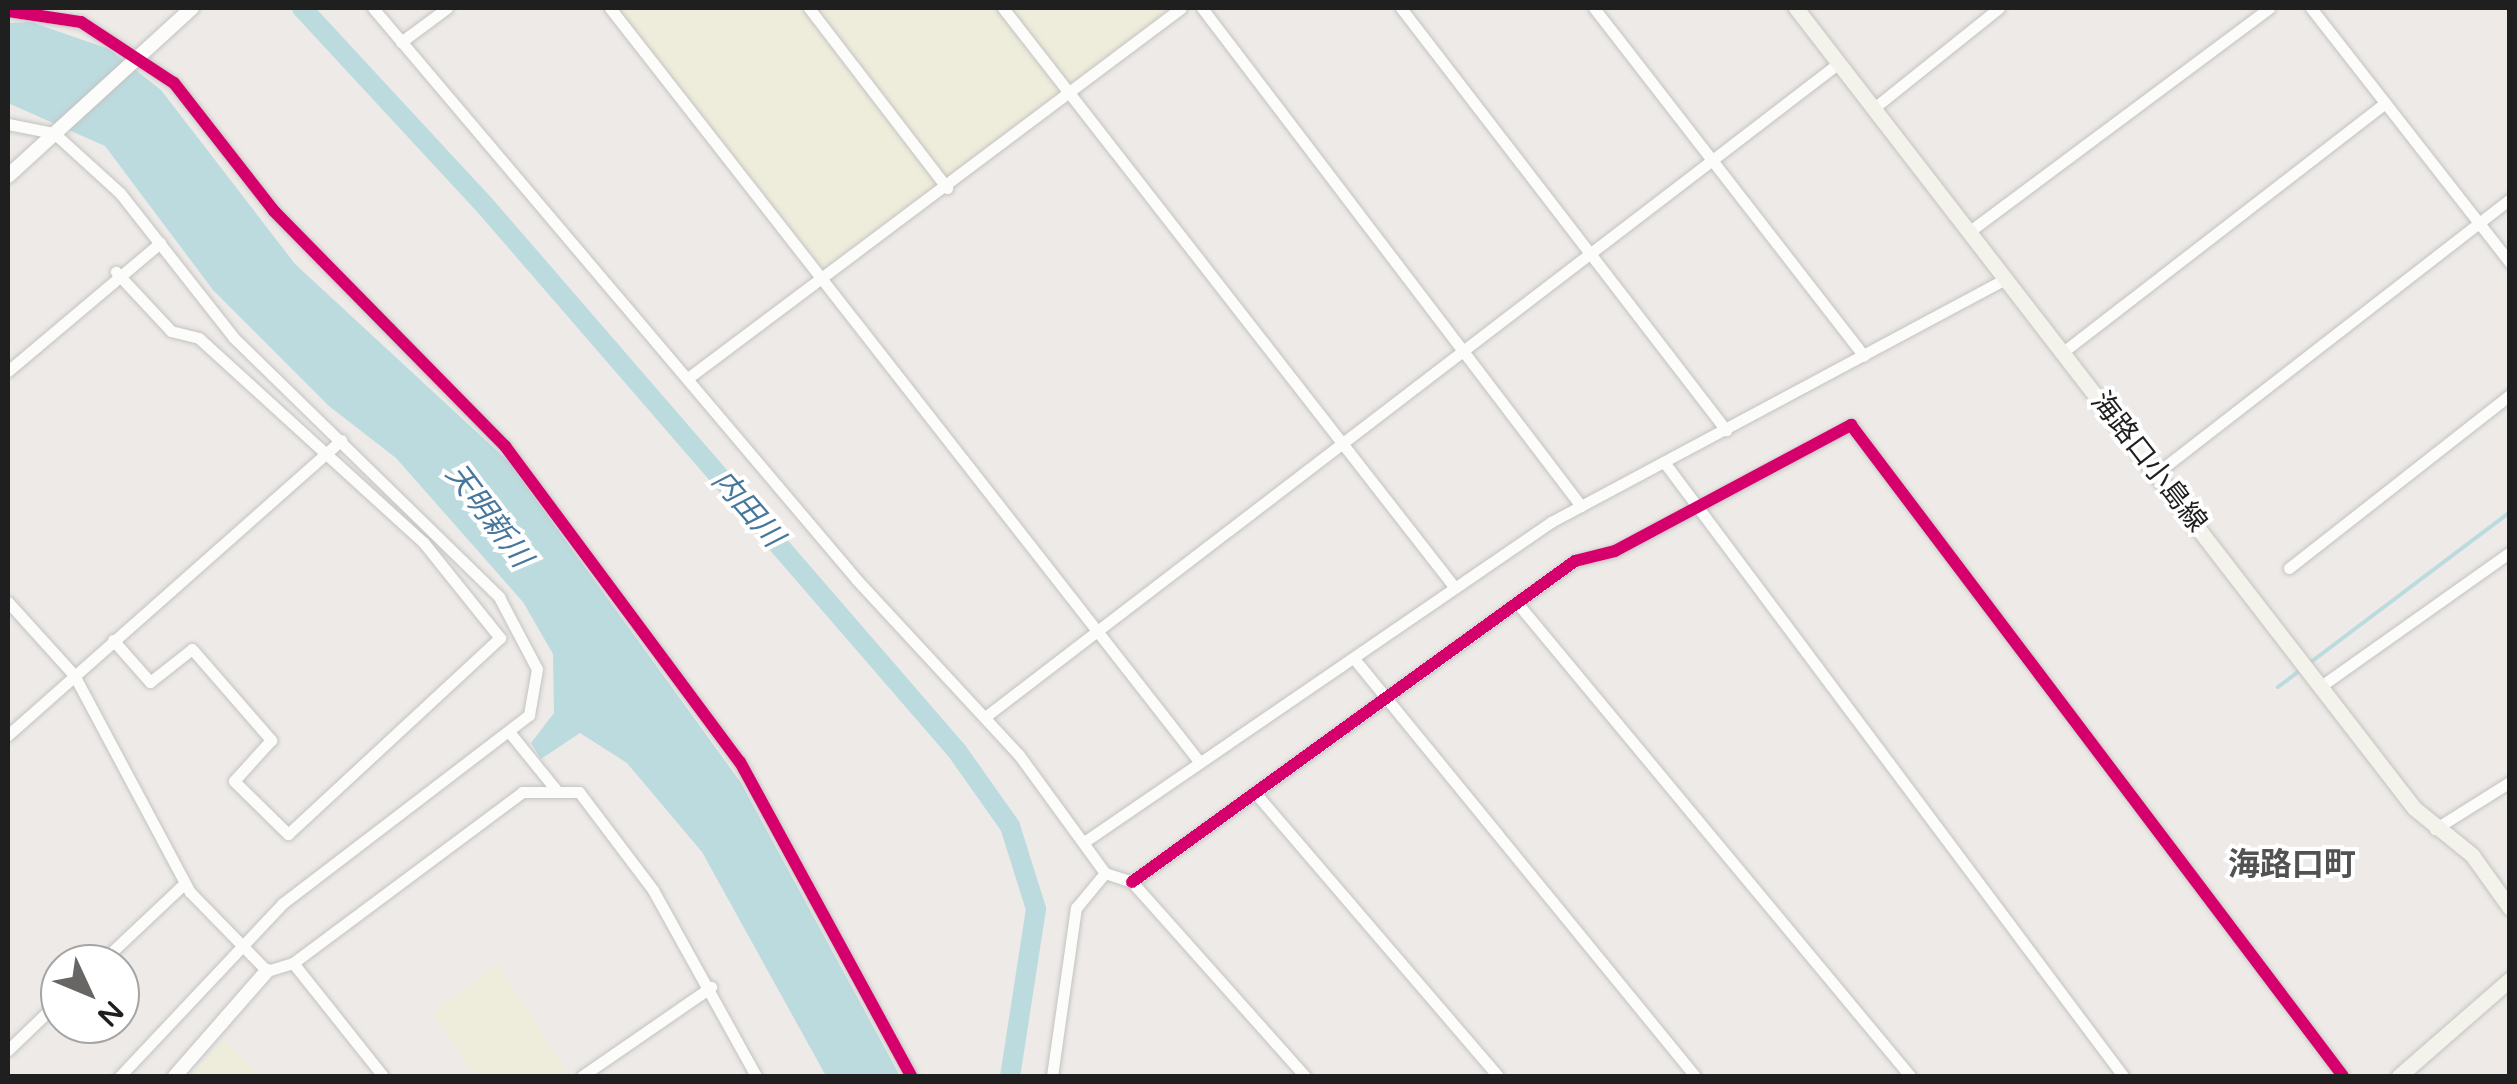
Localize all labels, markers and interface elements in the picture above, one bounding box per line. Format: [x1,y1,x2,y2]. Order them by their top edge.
street label: 海路口小島線 [2084,385,2214,539]
water label: 天明新川 [438,457,538,575]
water label: 内田川 [704,463,790,555]
district label: 海路口町 [2228,846,2356,884]
north arrow [40,944,140,1044]
text: N [90,994,130,1033]

